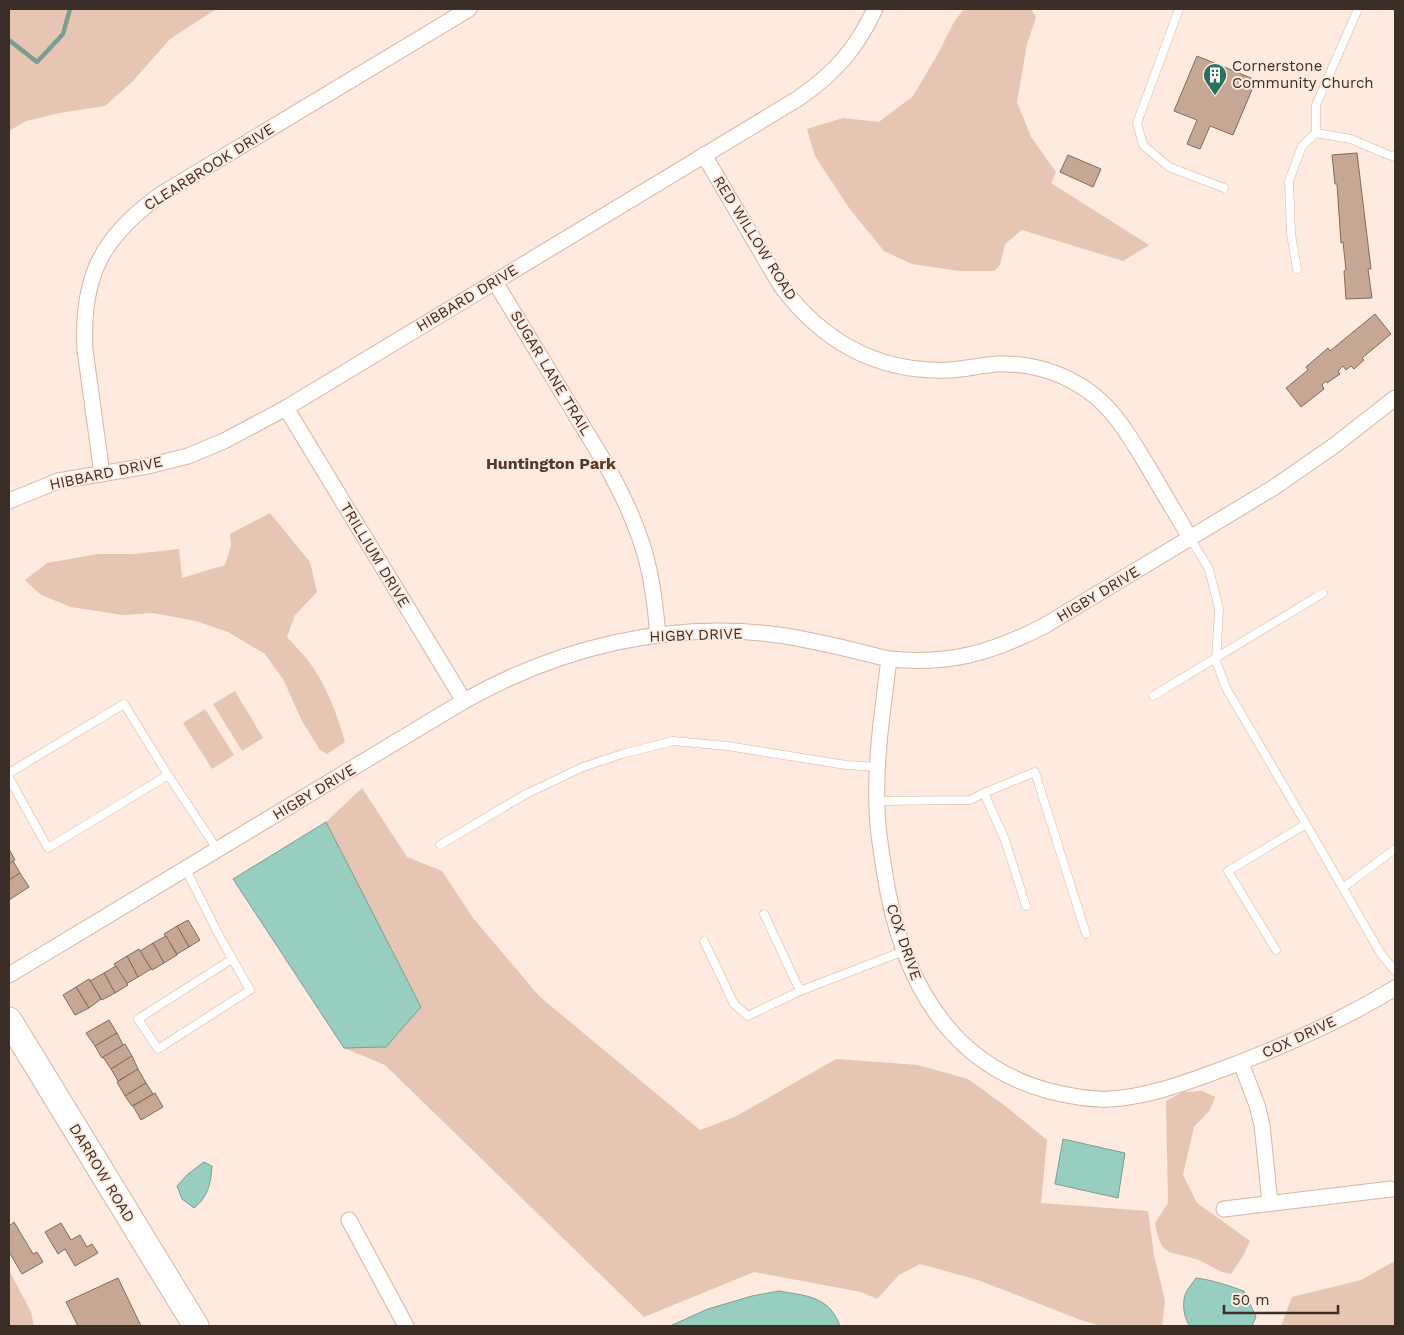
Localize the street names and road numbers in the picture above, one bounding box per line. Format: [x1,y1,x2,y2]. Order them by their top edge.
street label: CLEARBROOK DRIVE [141,120,277,214]
street label: RED WILLOW ROAD [709,172,801,304]
street label: HIBBARD DRIVE [413,261,521,335]
street label: SUGAR LANE TRAIL [507,307,595,439]
street label: HIBBARD DRIVE [48,452,164,494]
street label: TRILLIUM DRIVE [337,499,413,611]
street label: HIGBY DRIVE [1053,562,1143,626]
street label: HIGBY DRIVE [649,624,743,646]
street label: HIGBY DRIVE [269,760,359,824]
street label: COX DRIVE [883,901,925,983]
street label: COX DRIVE [1259,1012,1339,1062]
street label: DARROW ROAD [65,1120,139,1226]

